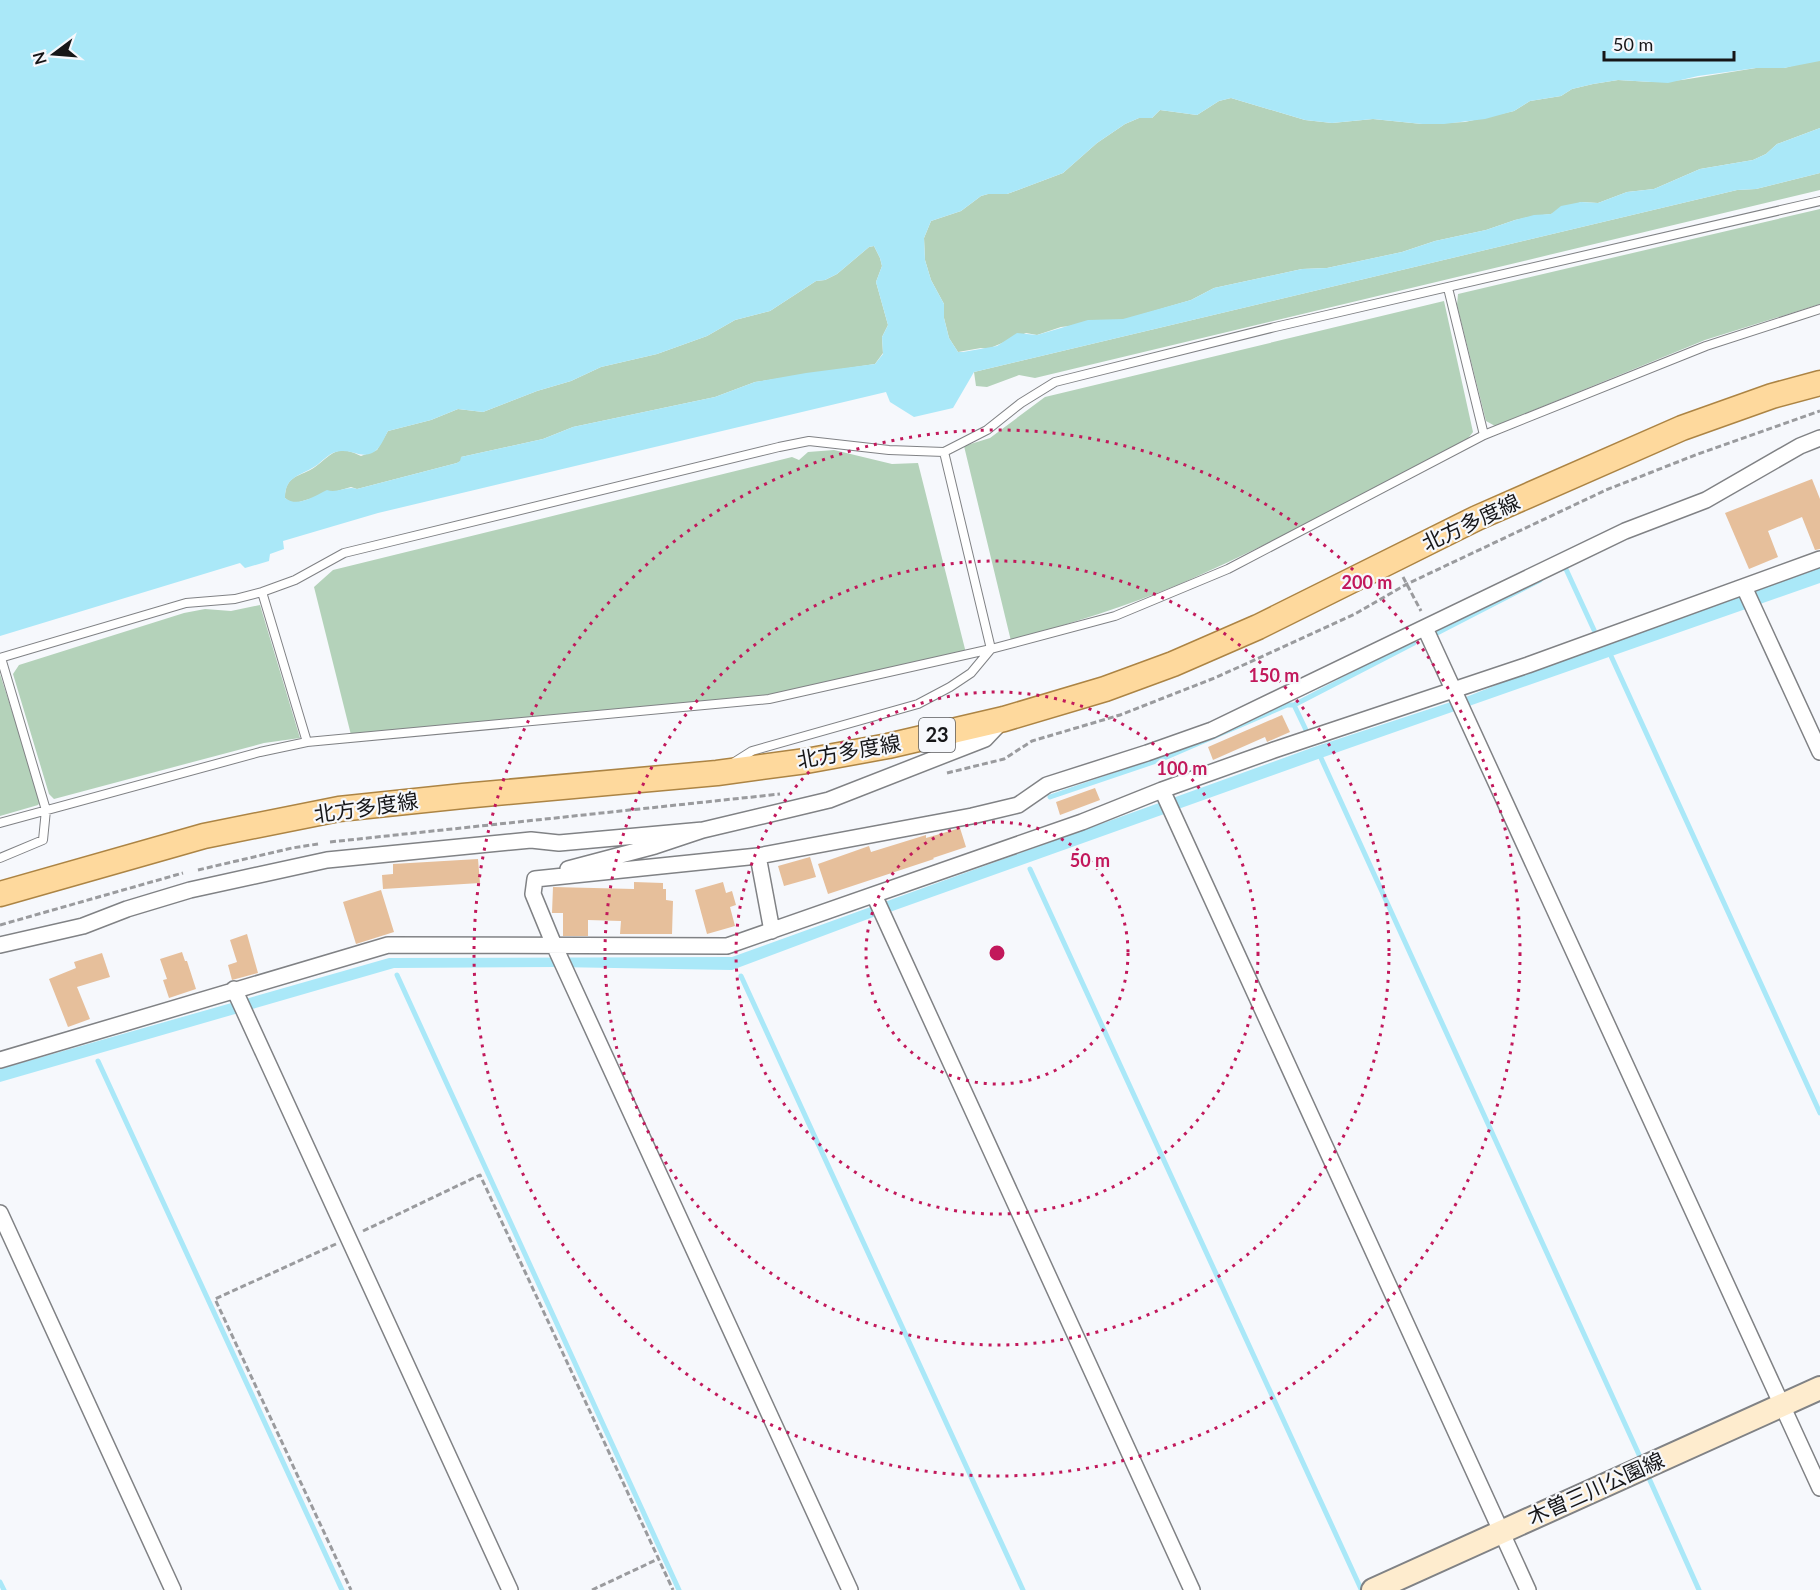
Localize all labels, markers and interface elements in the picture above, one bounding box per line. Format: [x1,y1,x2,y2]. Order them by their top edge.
north arrow [24,24,84,84]
scale bar [1604,24,1734,62]
text: 50 m [1613,33,1653,55]
text: N [28,50,50,67]
street label: 北方多度線 [1418,488,1523,555]
text: 200 m [1342,571,1392,593]
text: 150 m [1249,664,1299,686]
road number: 23 [919,718,955,752]
street label: 北方多度線 [795,729,903,772]
text: 100 m [1157,757,1207,779]
street label: 北方多度線 [312,787,420,826]
text: 50 m [1070,849,1110,871]
centre of rings [987,943,1007,963]
street label: 木曽三川公園線 [1523,1446,1668,1529]

